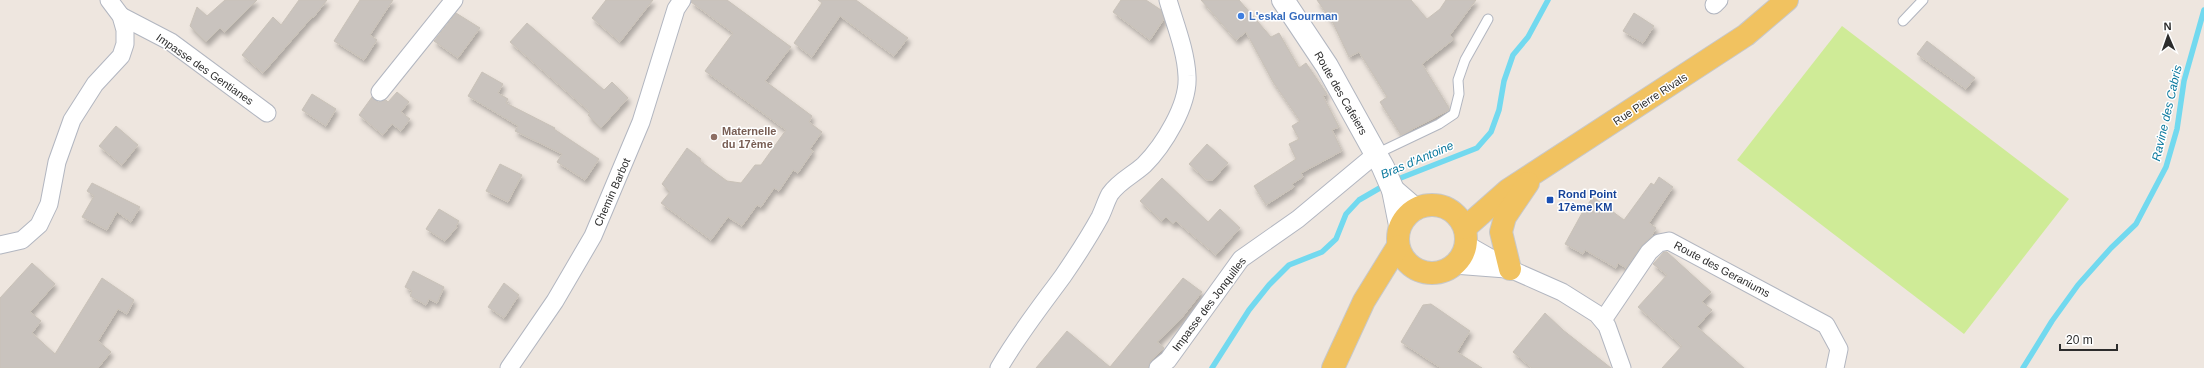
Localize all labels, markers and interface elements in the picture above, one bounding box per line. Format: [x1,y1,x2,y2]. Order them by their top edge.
place label: L'eskal Gourman [1249,10,1338,22]
marker: L'eskal Gourman [1236,11,1246,21]
north arrow [2148,16,2188,56]
text: N [2163,20,2172,32]
street label: Impasse des Gentianes [154,31,256,107]
street label: Route des Cafeiers [1312,49,1370,137]
water label: Ravine des Cabris [2149,64,2185,162]
street label: Rue Pierre Rivals [1611,70,1690,127]
place label: Maternelle du 17ème [722,125,776,150]
marker: Maternelle du 17ème [709,132,719,142]
water label: Bras d'Antoine [1379,138,1456,182]
street label: Chemin Barbot [592,156,632,228]
place label: Rond Point 17ème KM [1558,188,1617,213]
marker: Rond Point 17ème KM [1545,195,1555,205]
street label: Route des Geraniums [1672,239,1772,300]
street label: Impasse des Jonquilles [1170,254,1248,353]
scale bar [2060,326,2117,352]
text: 20 m [2066,333,2093,347]

